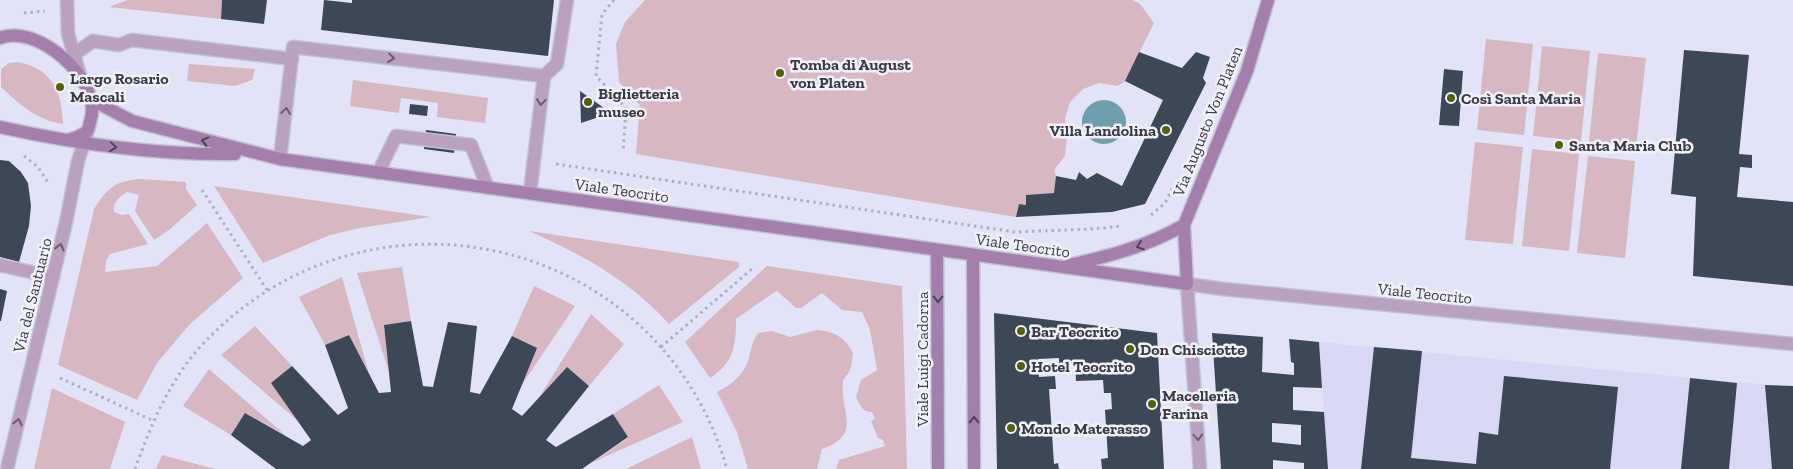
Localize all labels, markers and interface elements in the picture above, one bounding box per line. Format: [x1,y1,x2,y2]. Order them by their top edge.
street label: Via Augusto Von Platen [1168,42,1247,200]
one-way arrow [387,52,395,63]
place label: Tomba di August von Platen [790,55,911,92]
marker: Tomba di August von Platen [774,67,786,79]
place label: Largo Rosario Mascali [70,69,169,106]
marker: Largo Rosario Mascali [54,81,66,93]
place label: Biglietteria museo [598,84,679,121]
place label: Così Santa Maria [1461,89,1581,108]
marker: Così Santa Maria [1445,92,1457,104]
marker: Biglietteria museo [582,96,594,108]
one-way arrow [536,98,546,106]
one-way arrow [280,106,291,114]
place label: Villa Landolina [1050,121,1156,140]
marker: Villa Landolina [1160,124,1172,136]
one-way arrow [200,136,209,147]
place label: Santa Maria Club [1569,136,1691,155]
marker: Santa Maria Club [1553,139,1565,151]
one-way arrow [109,141,117,152]
street label: Viale Teocrito [573,174,670,206]
street label: Viale Teocrito [974,229,1071,261]
street label: Via del Santuario [9,236,56,355]
one-way arrow [1136,240,1145,250]
one-way arrow [54,242,65,251]
street label: Viale Teocrito [1376,279,1473,308]
street label: Viale Luigi Cadorna [913,291,932,428]
one-way arrow [932,295,943,303]
place label: Bar Teocrito [1031,322,1119,341]
marker: Bar Teocrito [1015,325,1027,337]
place label: Don Chisciotte [1140,340,1245,359]
marker: Don Chisciotte [1124,343,1136,355]
place label: Hotel Teocrito [1031,357,1133,376]
marker: Hotel Teocrito [1015,360,1027,372]
place label: Macelleria Farina [1162,386,1236,423]
marker: Macelleria Farina [1146,398,1158,410]
one-way arrow [969,416,979,424]
one-way arrow [12,417,23,426]
place label: Mondo Materasso [1021,419,1149,438]
marker: Mondo Materasso [1005,422,1017,434]
one-way arrow [1192,433,1203,441]

